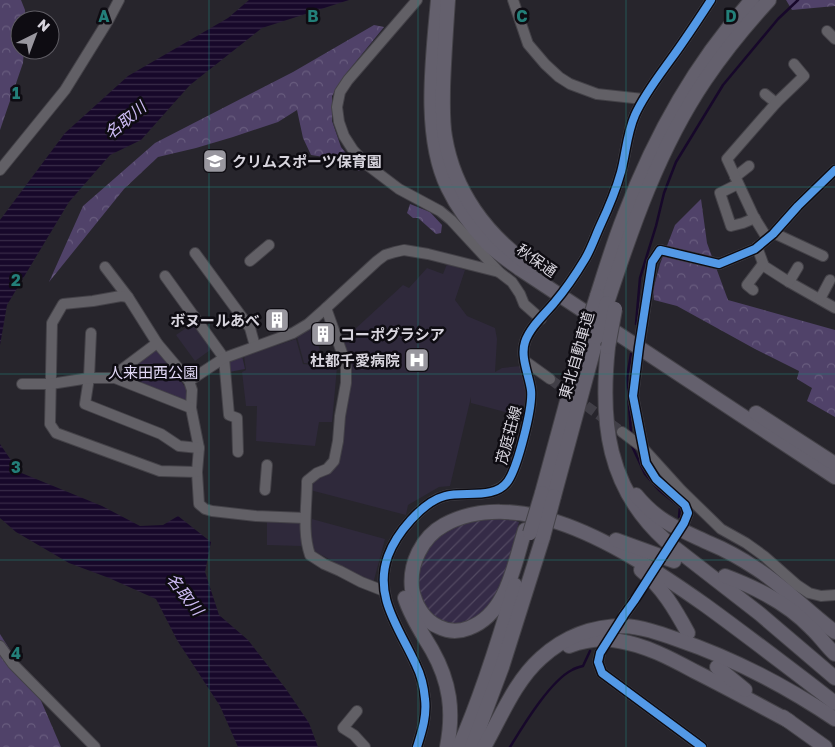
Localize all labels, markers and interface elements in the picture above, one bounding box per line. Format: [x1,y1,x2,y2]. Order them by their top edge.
text: A [98,6,110,26]
text: B [307,6,319,26]
text: C [516,6,528,26]
text: D [725,6,737,26]
north arrow [10,10,60,60]
text: N [34,15,54,35]
text: 1 [12,83,20,103]
water label: 名取川 [100,96,151,143]
school or university icon: クリムスポーツ保育園 [202,148,228,174]
place label: クリムスポーツ保育園 [232,152,382,170]
street label: 秋保通 [513,240,561,280]
text: 2 [11,270,21,290]
building icon: ボヌールあべ [264,307,290,333]
street label: 東北自動車道 [555,309,597,401]
place label: ボヌールあべ [170,311,260,329]
building icon: コーポグラシア [310,321,336,347]
place label: コーポグラシア [340,325,445,343]
hospital icon: 杜都千愛病院 [404,347,430,373]
place label: 杜都千愛病院 [310,351,400,369]
park label: 人来田西公園 [108,363,198,381]
street label: 茂庭荘線 [492,404,524,466]
text: 3 [11,457,21,477]
water label: 名取川 [162,569,209,621]
text: 4 [11,643,21,663]

